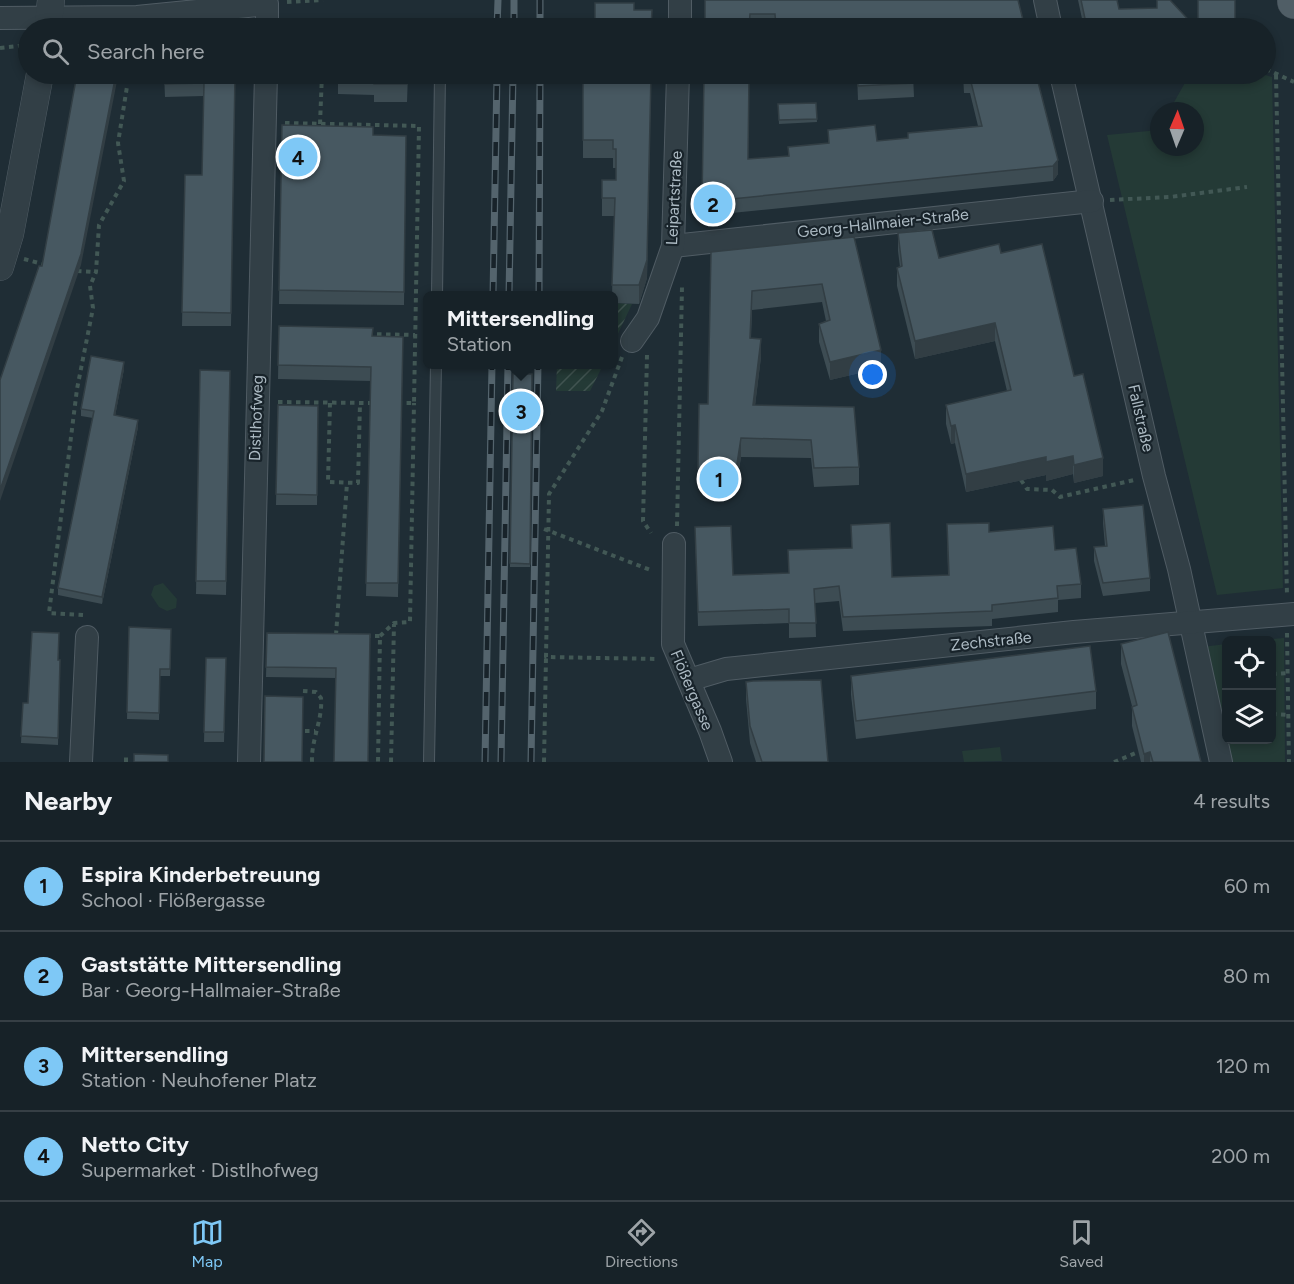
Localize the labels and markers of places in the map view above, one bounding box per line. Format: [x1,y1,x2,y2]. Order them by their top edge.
pin: 4 [278,134,318,180]
pin: 2 [694,182,732,226]
pin: 3 [502,388,540,434]
pin: 1 [700,456,738,502]

